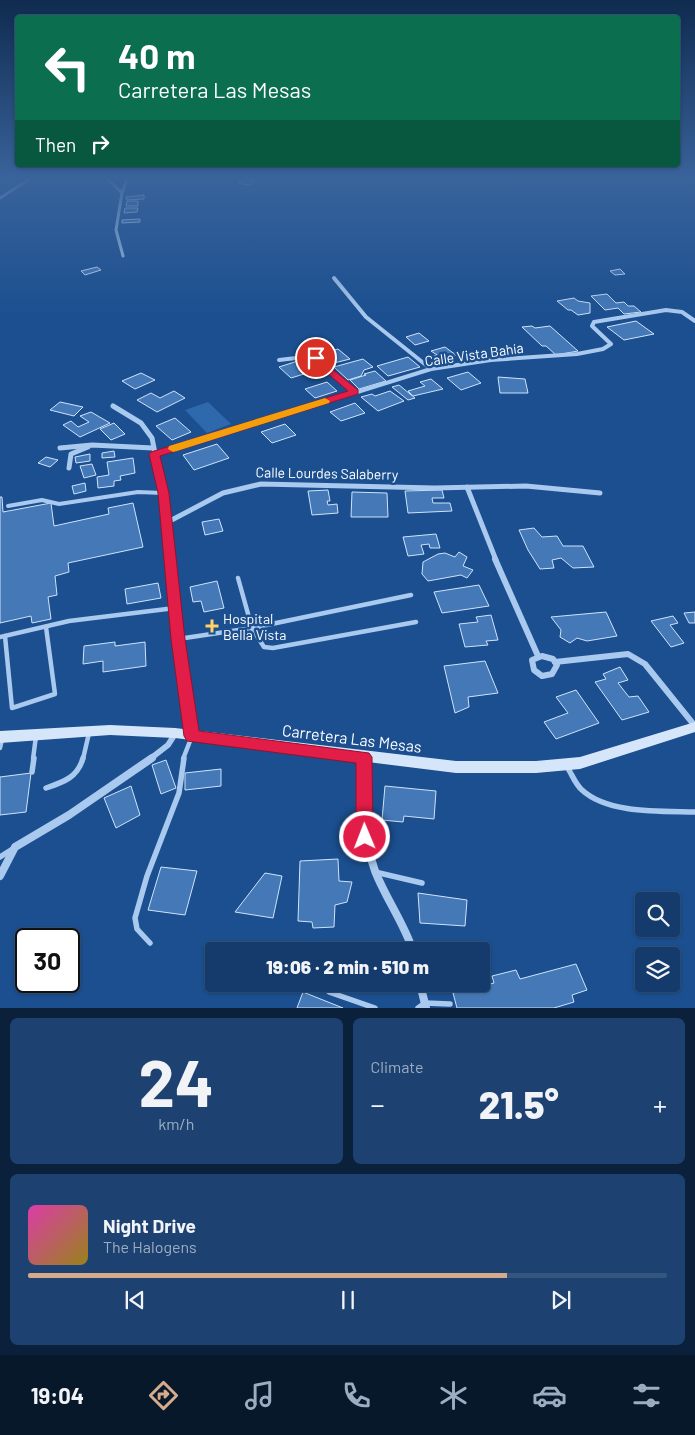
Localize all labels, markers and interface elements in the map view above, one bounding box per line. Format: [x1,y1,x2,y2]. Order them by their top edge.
text: 40 m [118,34,195,76]
icon: left [35,35,100,100]
text: Carretera Las Mesas [118,76,311,102]
icon: right [86,130,114,158]
text: Then [35,133,76,156]
pin [295,337,337,379]
street label: Calle Vista Bahía [424,339,524,369]
icon: arrive [302,344,330,372]
street label: Calle Lourdes Salaberry [256,463,399,483]
place label: Hospital Bella Vista [223,610,286,643]
marker: Hospital Bella Vista [205,619,219,633]
street label: Carretera Las Mesas [281,720,423,756]
position arrow [338,810,390,862]
map controls [635,892,680,992]
button: search [635,892,680,937]
speed limit sign: 30 [15,928,80,993]
button: layers [635,947,680,992]
text: 19:06 · 2 min · 510 m [266,955,429,978]
text: 24 [138,1042,214,1120]
text: Climate [371,1057,423,1076]
text: 21.5° [479,1081,559,1127]
text: − [371,1087,385,1121]
text: + [653,1087,667,1121]
text: km/h [158,1114,194,1133]
text: Night Drive [103,1214,196,1237]
text: The Halogens [103,1237,197,1256]
icon: previous [121,1286,149,1314]
icon: pause [334,1286,362,1314]
icon: next [547,1286,575,1314]
icon: directions [146,1378,181,1413]
icon: music [242,1378,277,1413]
icon: phone [339,1378,374,1413]
icon: climate [436,1378,471,1413]
icon: car [532,1378,567,1413]
icon: filters [629,1378,664,1413]
text: 19:04 [31,1382,84,1408]

